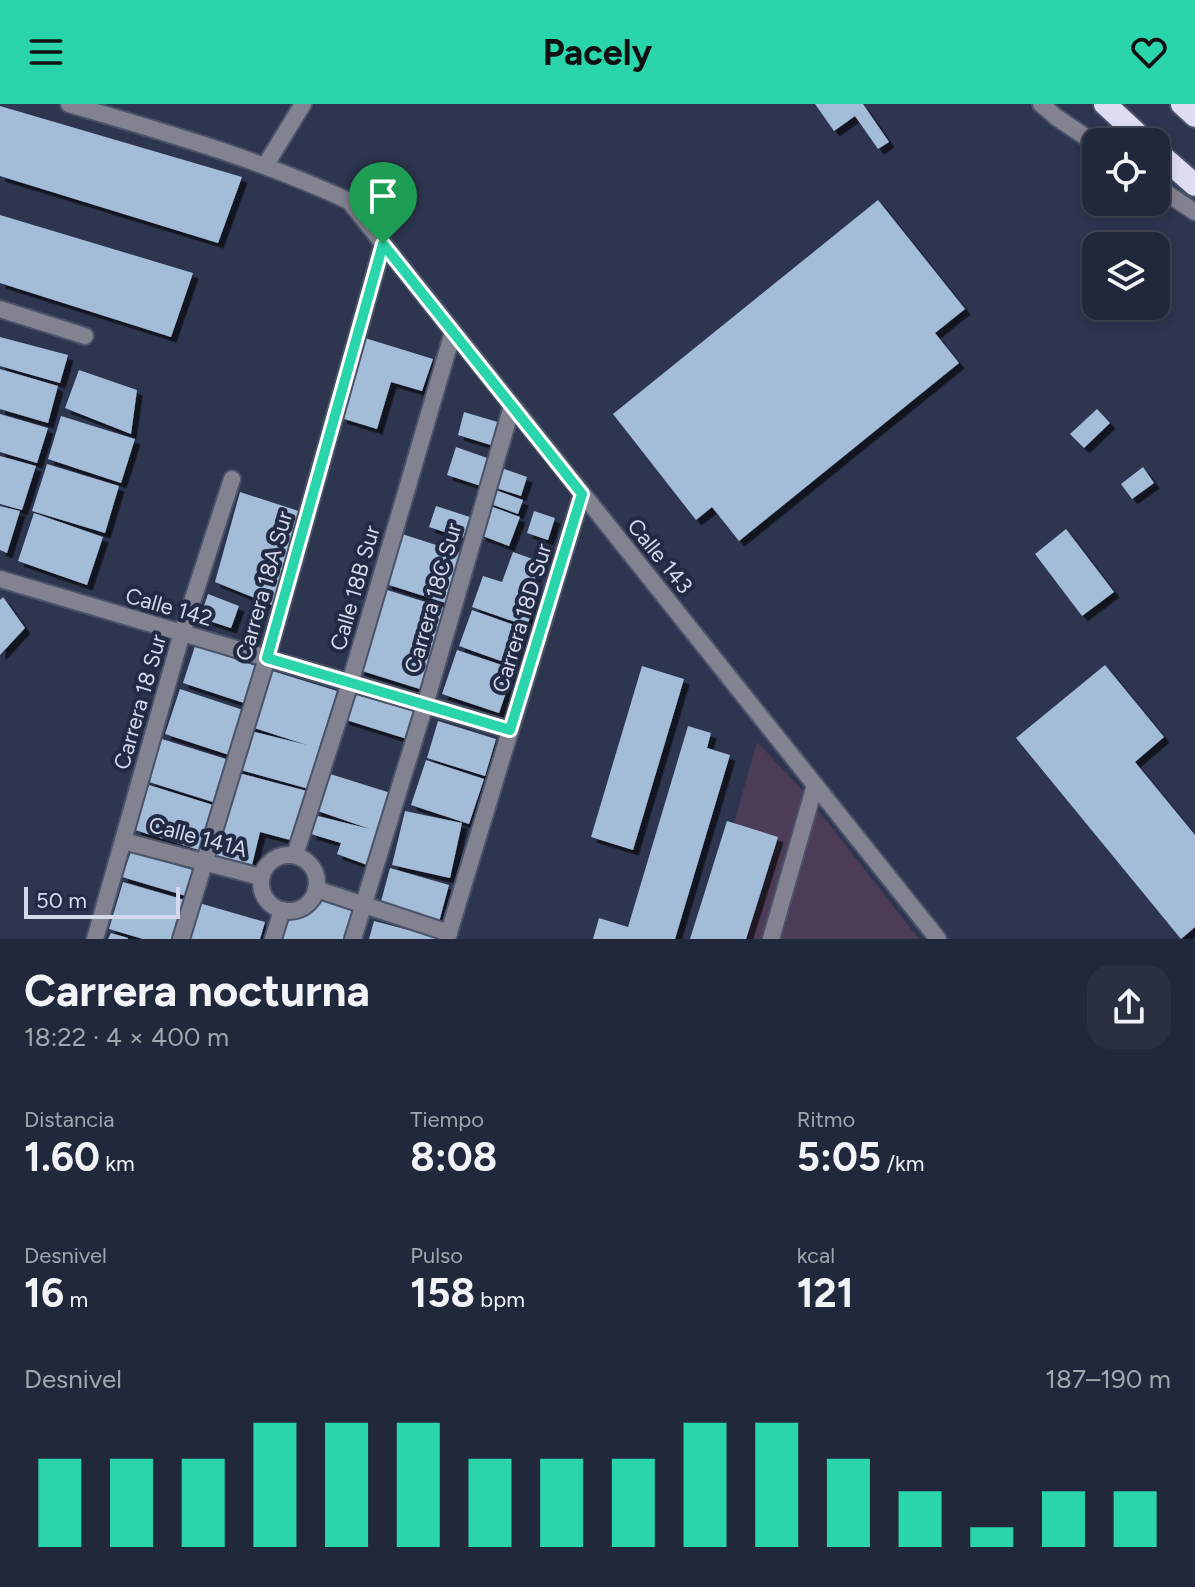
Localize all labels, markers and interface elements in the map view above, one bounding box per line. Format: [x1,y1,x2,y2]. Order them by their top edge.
icon: menu [24,30,68,74]
icon: heart [1127,30,1171,74]
text: Pacely [543,31,652,74]
map controls [1082,128,1170,320]
button: locate [1082,128,1170,216]
pin [349,162,417,244]
icon: arrive [361,174,405,218]
button: layers [1082,232,1170,320]
street label: Carrera 18A Sur [230,508,298,664]
street label: Calle 143 [622,513,698,599]
street label: Carrera 18C Sur [399,519,468,676]
street label: Calle 18B Sur [324,522,386,654]
street label: Carrera 18D Sur [487,540,558,696]
street label: Calle 142 [122,582,216,632]
street label: Carrera 18 Sur [108,631,172,773]
street label: Calle 141A [146,811,250,863]
scale bar [24,883,180,919]
text: 50 m [36,887,87,914]
text: Carrera nocturna [24,964,370,1017]
button: share [1087,965,1171,1049]
text: 18:22 · 4 × 400 m [24,1021,229,1053]
text: Distancia [24,1106,114,1133]
text: Tiempo [410,1106,484,1133]
text: Ritmo [797,1106,855,1133]
text: 1.60 [24,1133,100,1181]
text: 8:08 [410,1133,497,1181]
text: 5:05 [797,1133,881,1181]
text: km [100,1150,135,1177]
text: /km [881,1150,925,1177]
text: Desnivel [24,1242,107,1269]
text: Pulso [410,1242,463,1269]
text: kcal [797,1242,835,1269]
text: 16 [24,1269,64,1317]
text: 158 [410,1269,475,1317]
text: 121 [797,1269,854,1317]
text: m [64,1286,88,1313]
text: bpm [475,1286,525,1313]
text: Desnivel [24,1363,122,1395]
text: 187–190 m [1045,1363,1171,1395]

